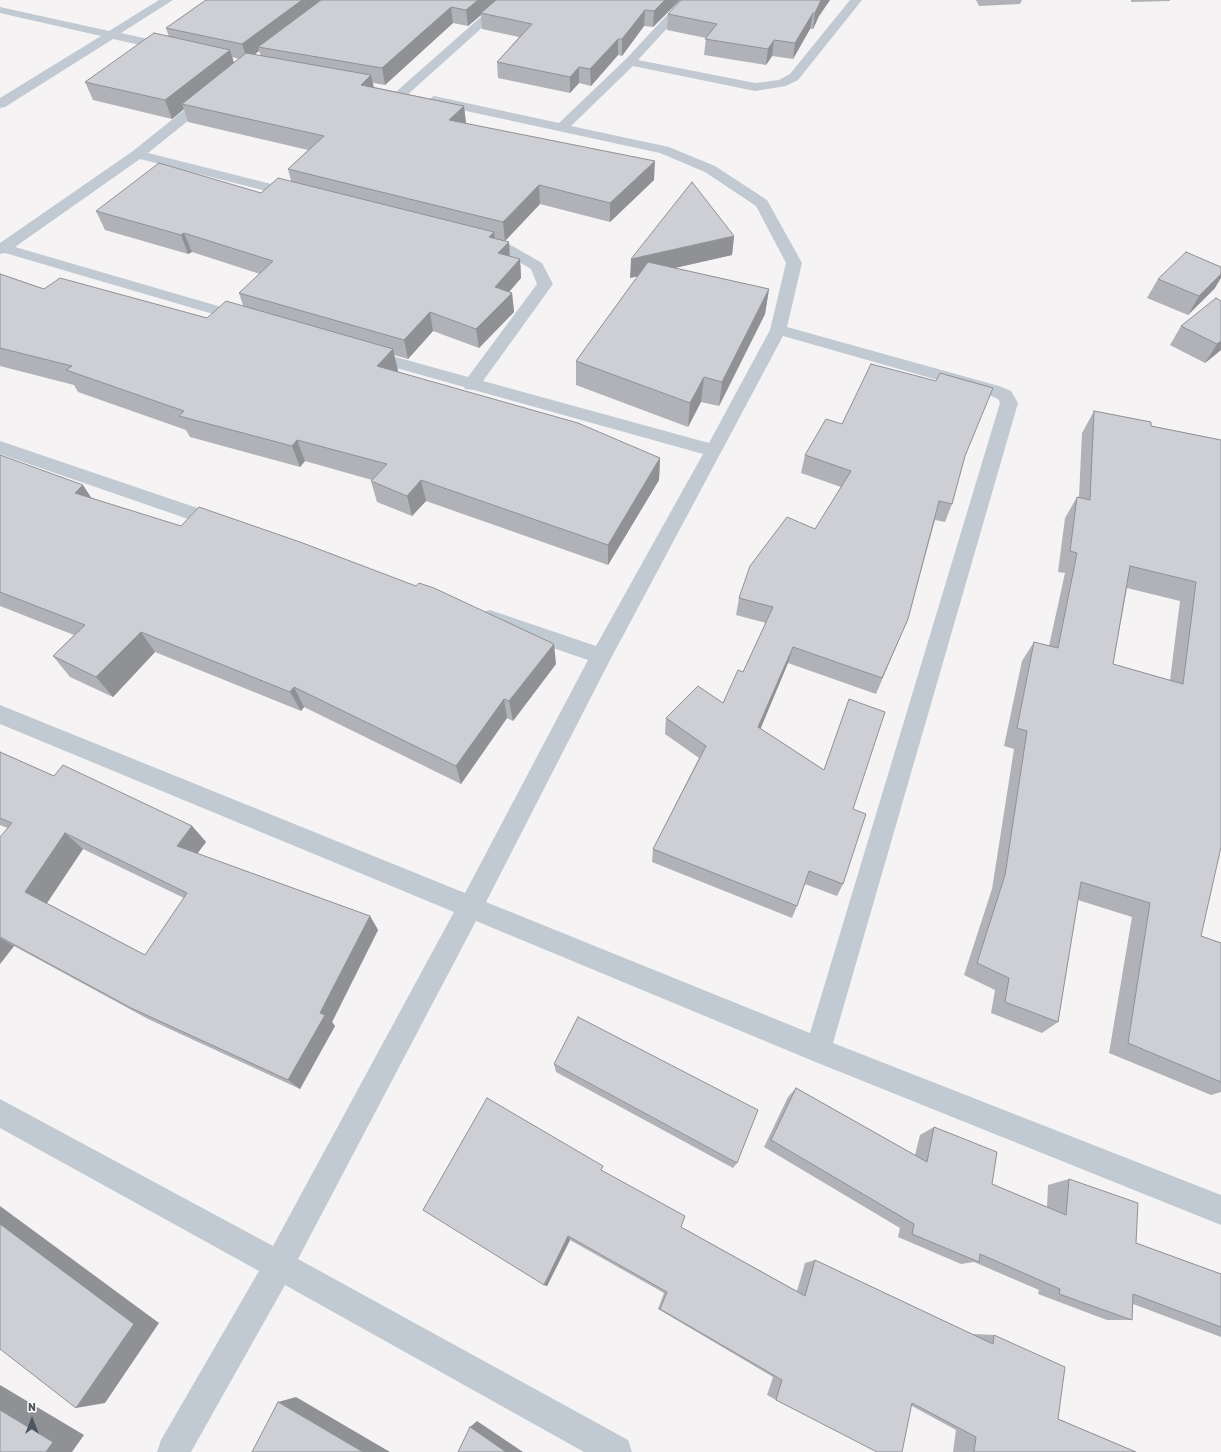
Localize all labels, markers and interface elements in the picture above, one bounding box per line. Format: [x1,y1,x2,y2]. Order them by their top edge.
north arrow [12,1400,52,1440]
text: N [28,1401,36,1414]

